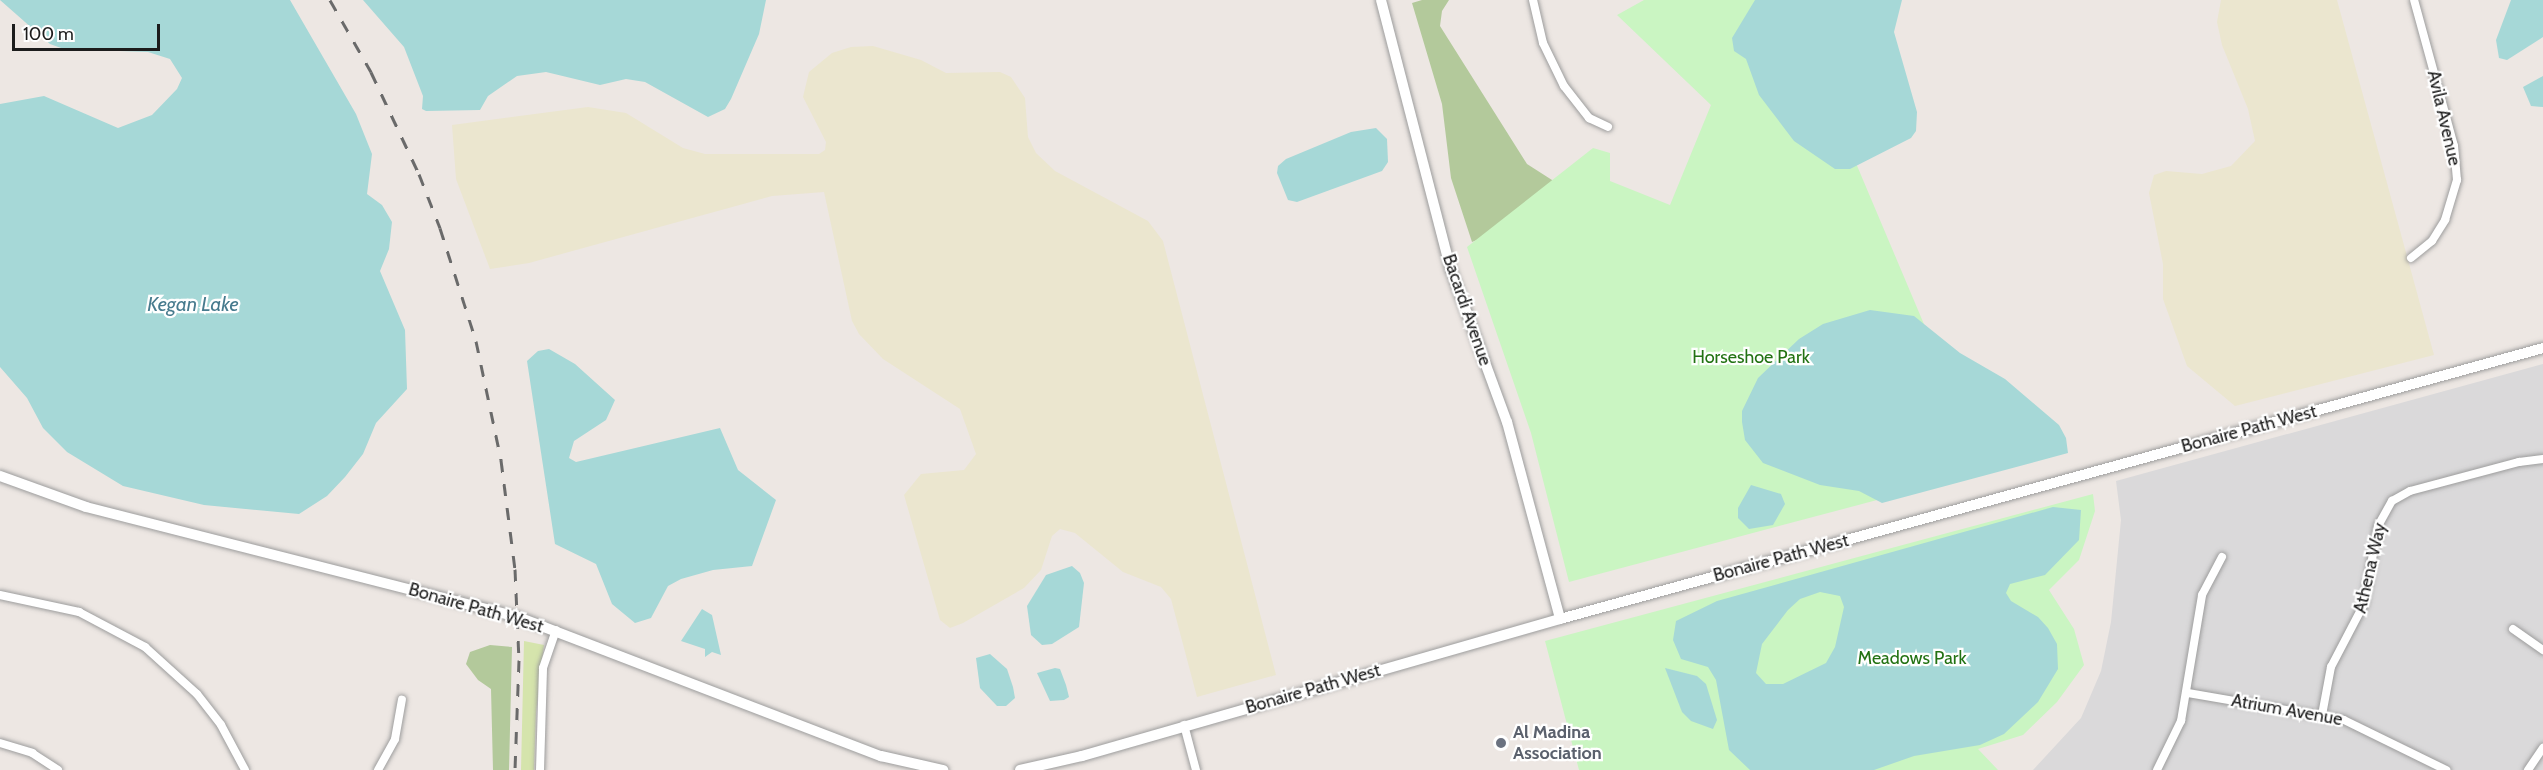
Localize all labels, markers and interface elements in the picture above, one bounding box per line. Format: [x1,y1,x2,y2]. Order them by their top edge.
scale bar [15,12,164,50]
text: 100 m [23,23,74,45]
street label: Avila Avenue [2423,68,2465,168]
street label: Bacardi Avenue [1438,251,1496,369]
water label: Kegan Lake [147,292,239,316]
park label: Horseshoe Park [1692,346,1810,368]
street label: Bonaire Path West [2179,401,2319,457]
street label: Athena Way [2349,521,2391,615]
street label: Bonaire Path West [1711,530,1851,586]
street label: Bonaire Path West [406,578,546,638]
park label: Meadows Park [1857,647,1967,669]
street label: Bonaire Path West [1243,659,1383,719]
street label: Atrium Avenue [2230,690,2344,730]
place label: Al Madina Association [1513,722,1602,764]
marker: Al Madina Association [1494,736,1508,750]

